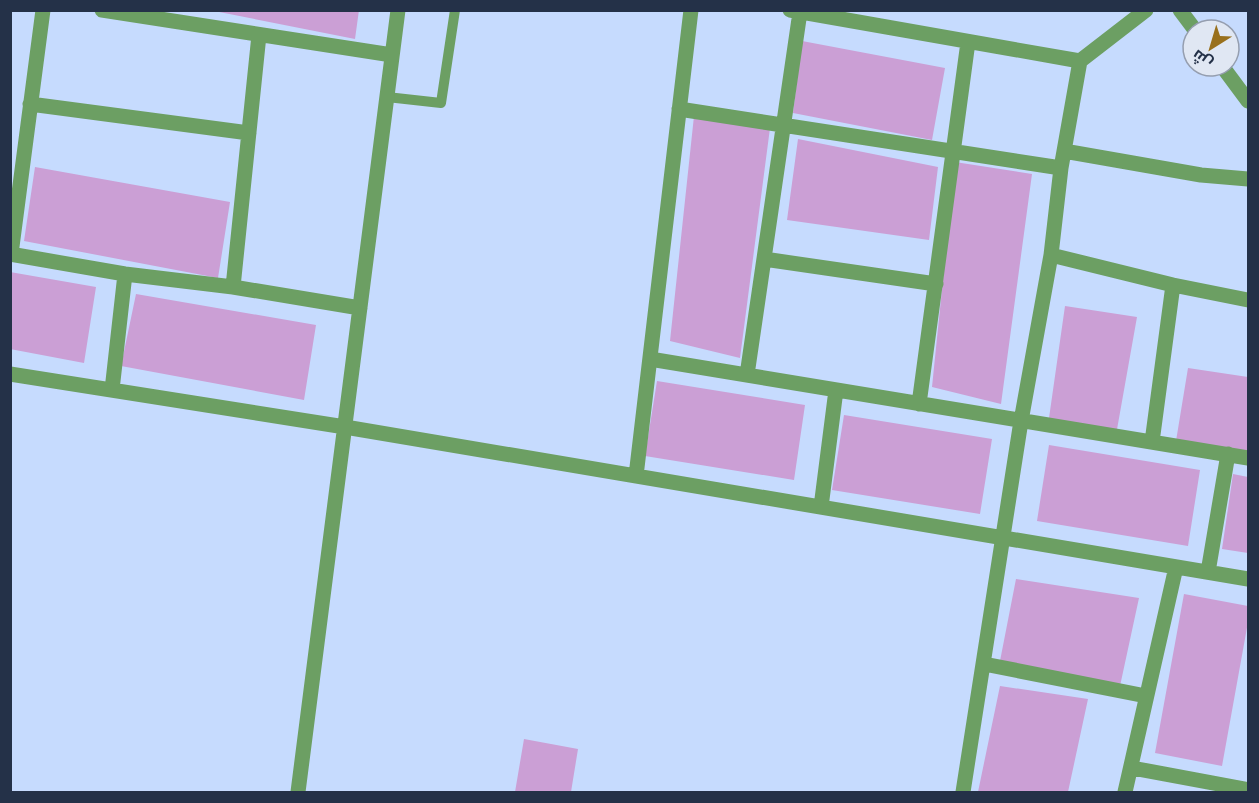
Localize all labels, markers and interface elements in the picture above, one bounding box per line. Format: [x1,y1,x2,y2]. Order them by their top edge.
north arrow [1181,18,1241,78]
text: ش [1188,46,1216,74]

